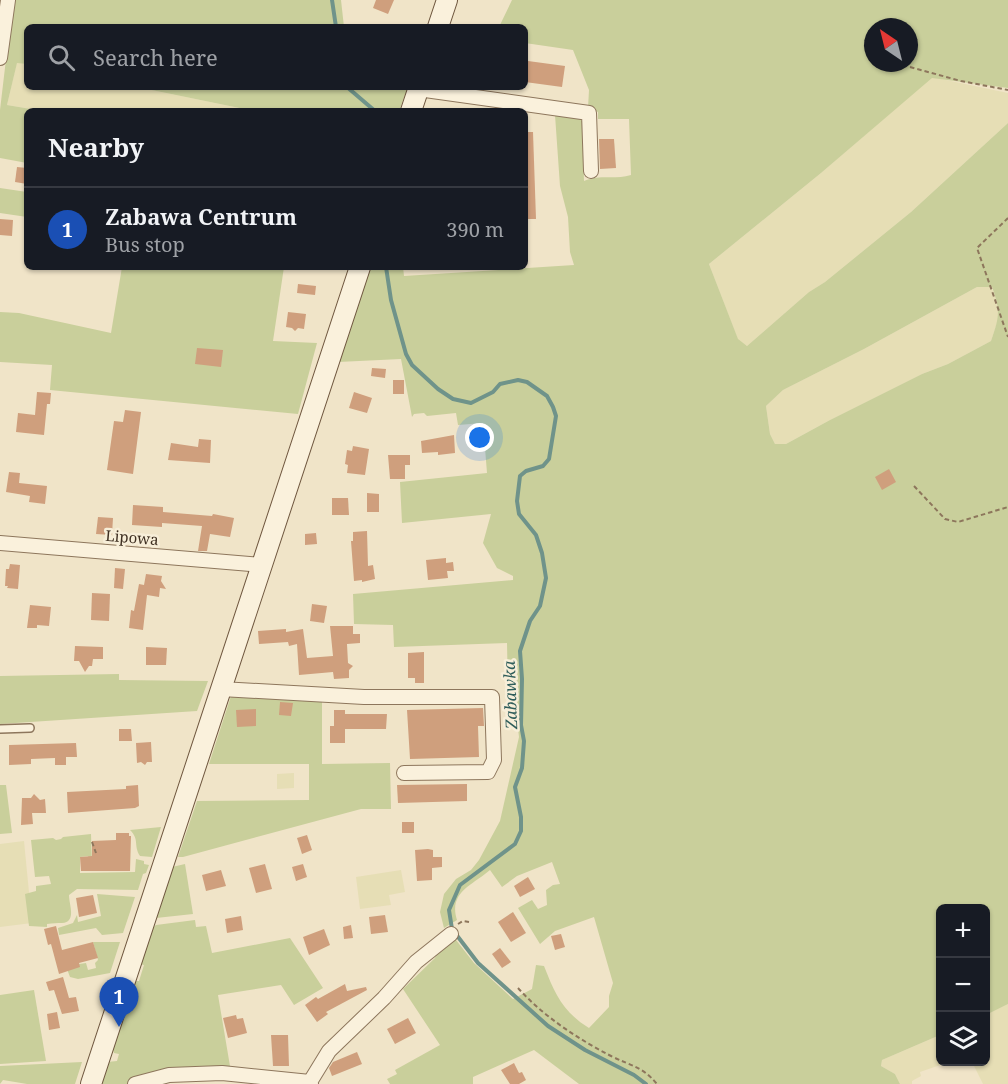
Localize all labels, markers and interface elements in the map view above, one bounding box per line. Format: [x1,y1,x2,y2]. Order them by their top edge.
north arrow [864,18,918,72]
search box [24,24,528,90]
icon: search [45,41,78,74]
text: Search here [93,42,218,72]
text: Nearby [48,129,144,165]
text: Zabawa Centrum [105,201,297,231]
text: 1 [62,216,73,243]
text: 390 m [446,216,504,243]
text: Bus stop [105,231,185,258]
your location [465,423,494,452]
street label: Lipowa [105,525,159,549]
water label: Zabawka [498,660,522,731]
map controls [936,904,990,1066]
button: + [936,904,990,958]
button: − [936,958,990,1012]
pin: 1 [100,978,138,1027]
button: layers [936,1012,990,1066]

